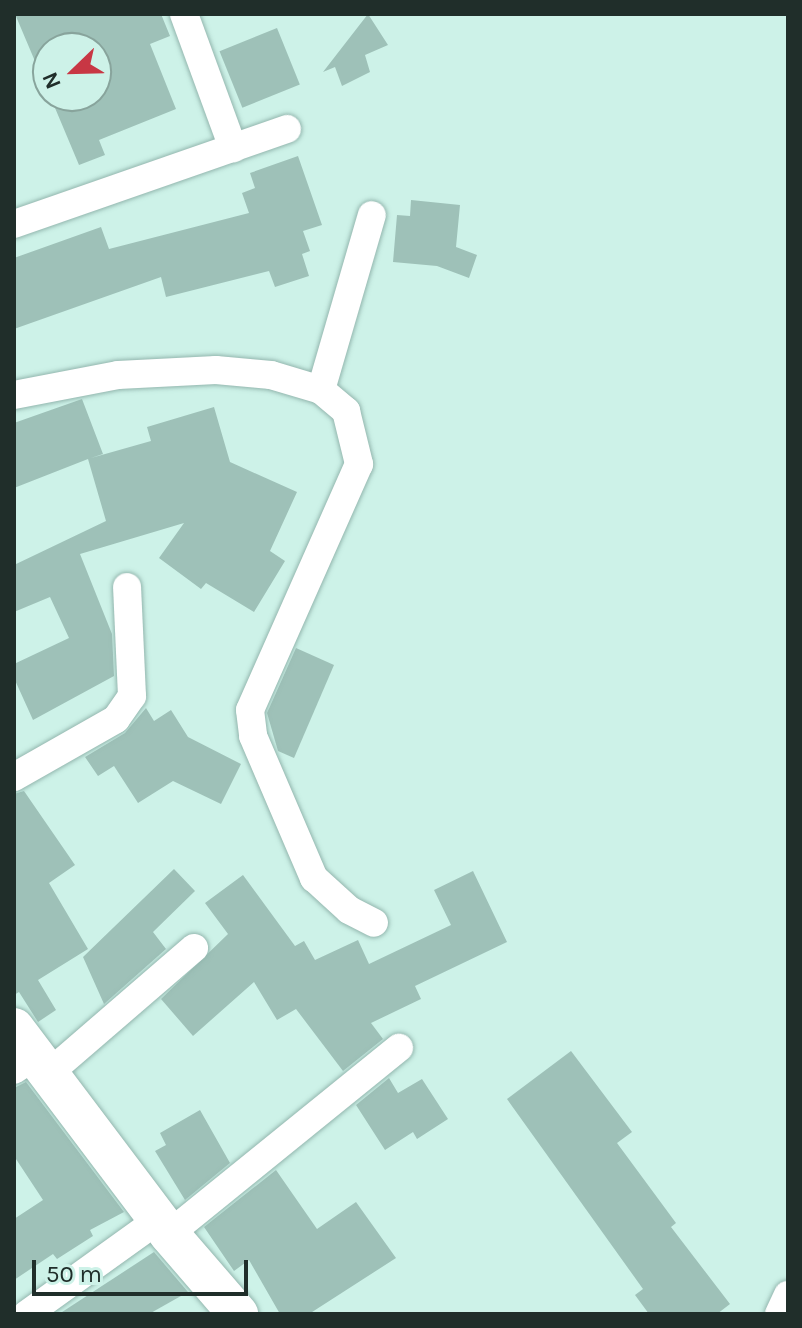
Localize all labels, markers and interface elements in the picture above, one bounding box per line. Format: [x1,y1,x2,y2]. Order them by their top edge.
north arrow [32,32,112,112]
text: N [37,68,67,93]
scale bar [36,1244,252,1294]
text: 50 m [46,1260,102,1288]

